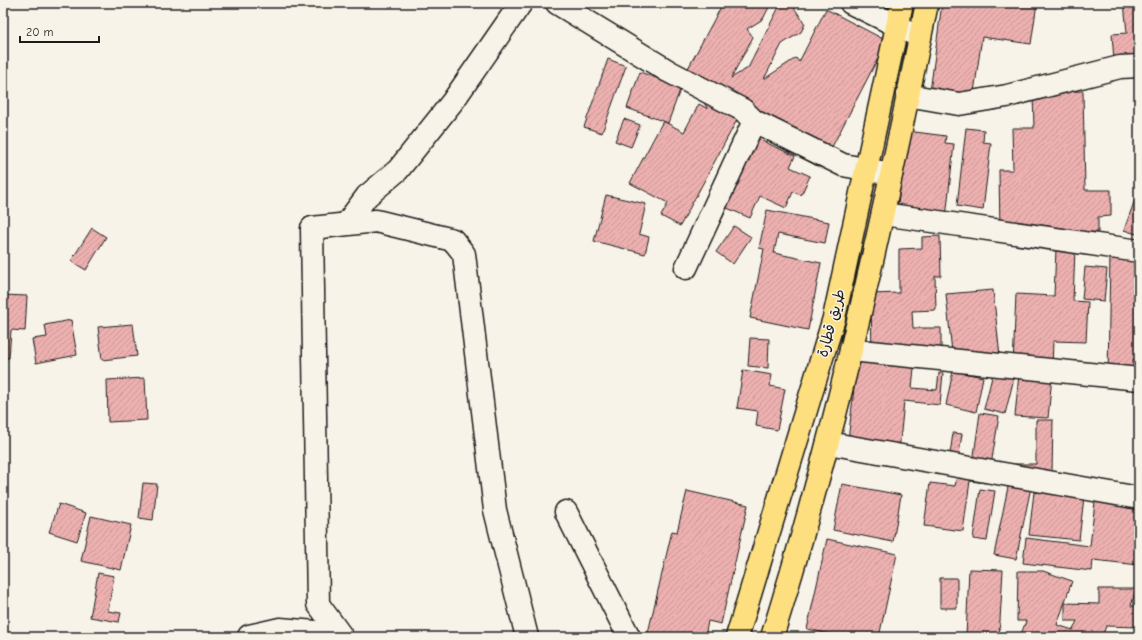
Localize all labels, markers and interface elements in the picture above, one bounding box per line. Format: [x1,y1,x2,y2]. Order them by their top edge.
scale bar [20,18,99,44]
text: 20 m [26,25,54,39]
street label: طريق قطارة [813,287,849,359]

